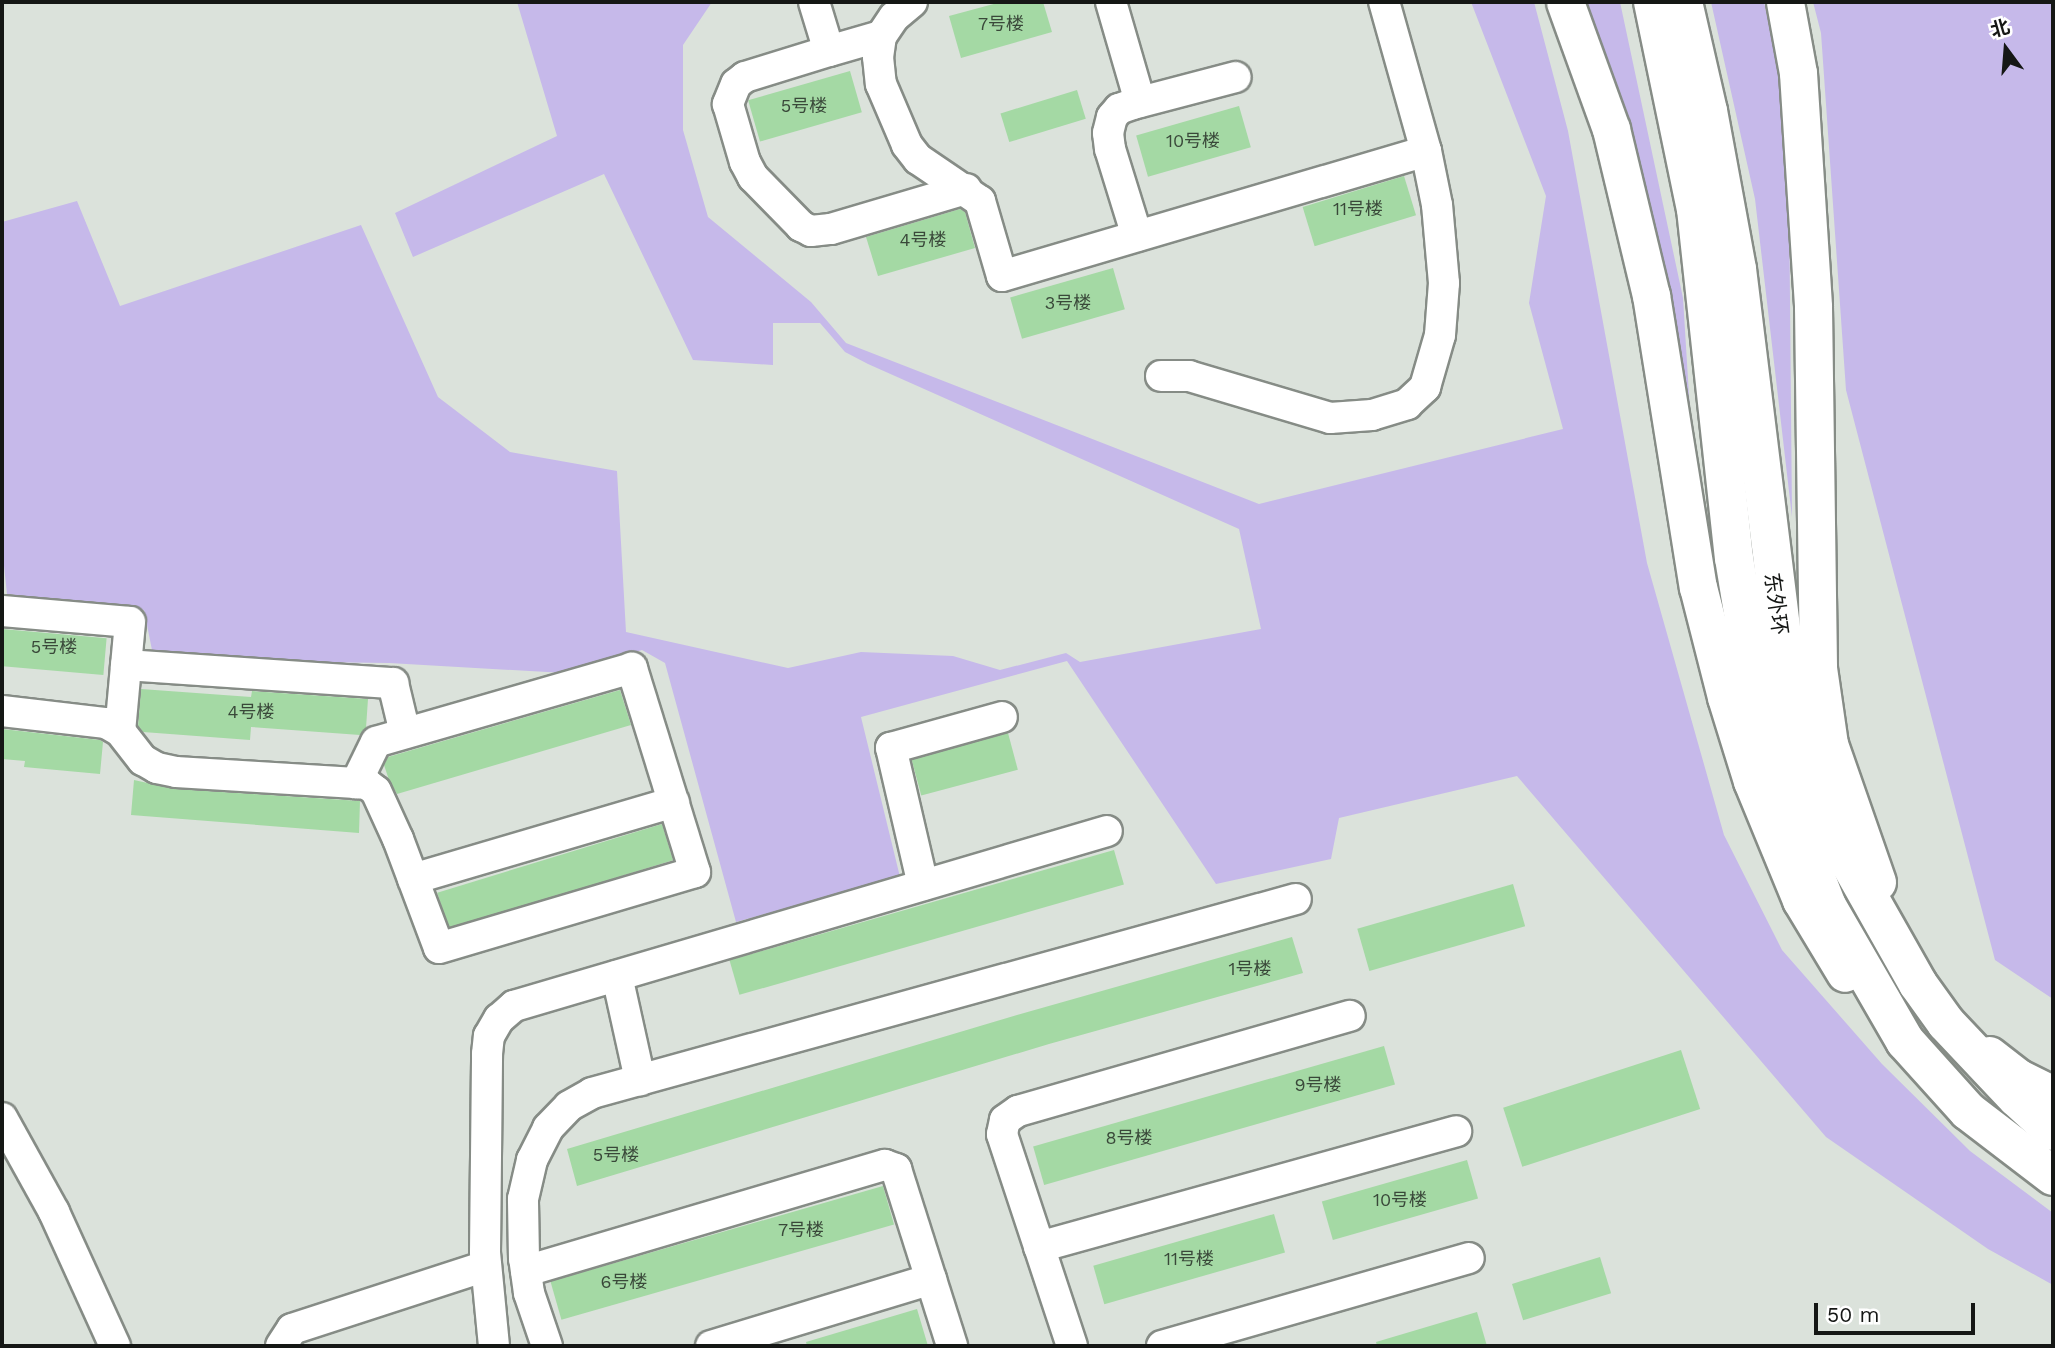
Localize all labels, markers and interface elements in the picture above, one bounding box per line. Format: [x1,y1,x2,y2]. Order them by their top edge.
house number: 7号楼 [978,13,1024,35]
north arrow [1971,14,2041,84]
text: 北 [1988,15,2012,42]
house number: 5号楼 [781,95,827,117]
house number: 10号楼 [1166,130,1220,152]
house number: 11号楼 [1333,198,1383,220]
house number: 4号楼 [900,229,946,251]
house number: 3号楼 [1045,292,1091,314]
street label: 东外环 [1759,571,1793,637]
house number: 5号楼 [31,636,77,658]
house number: 4号楼 [228,701,274,723]
house number: 1号楼 [1228,958,1272,980]
house number: 9号楼 [1294,1074,1342,1096]
house number: 8号楼 [1105,1127,1153,1149]
house number: 5号楼 [593,1144,639,1166]
house number: 10号楼 [1373,1189,1427,1211]
house number: 7号楼 [778,1219,824,1241]
house number: 11号楼 [1164,1248,1214,1270]
house number: 6号楼 [601,1271,647,1293]
scale bar [1817,1288,1978,1332]
text: 50 m [1827,1302,1879,1327]

